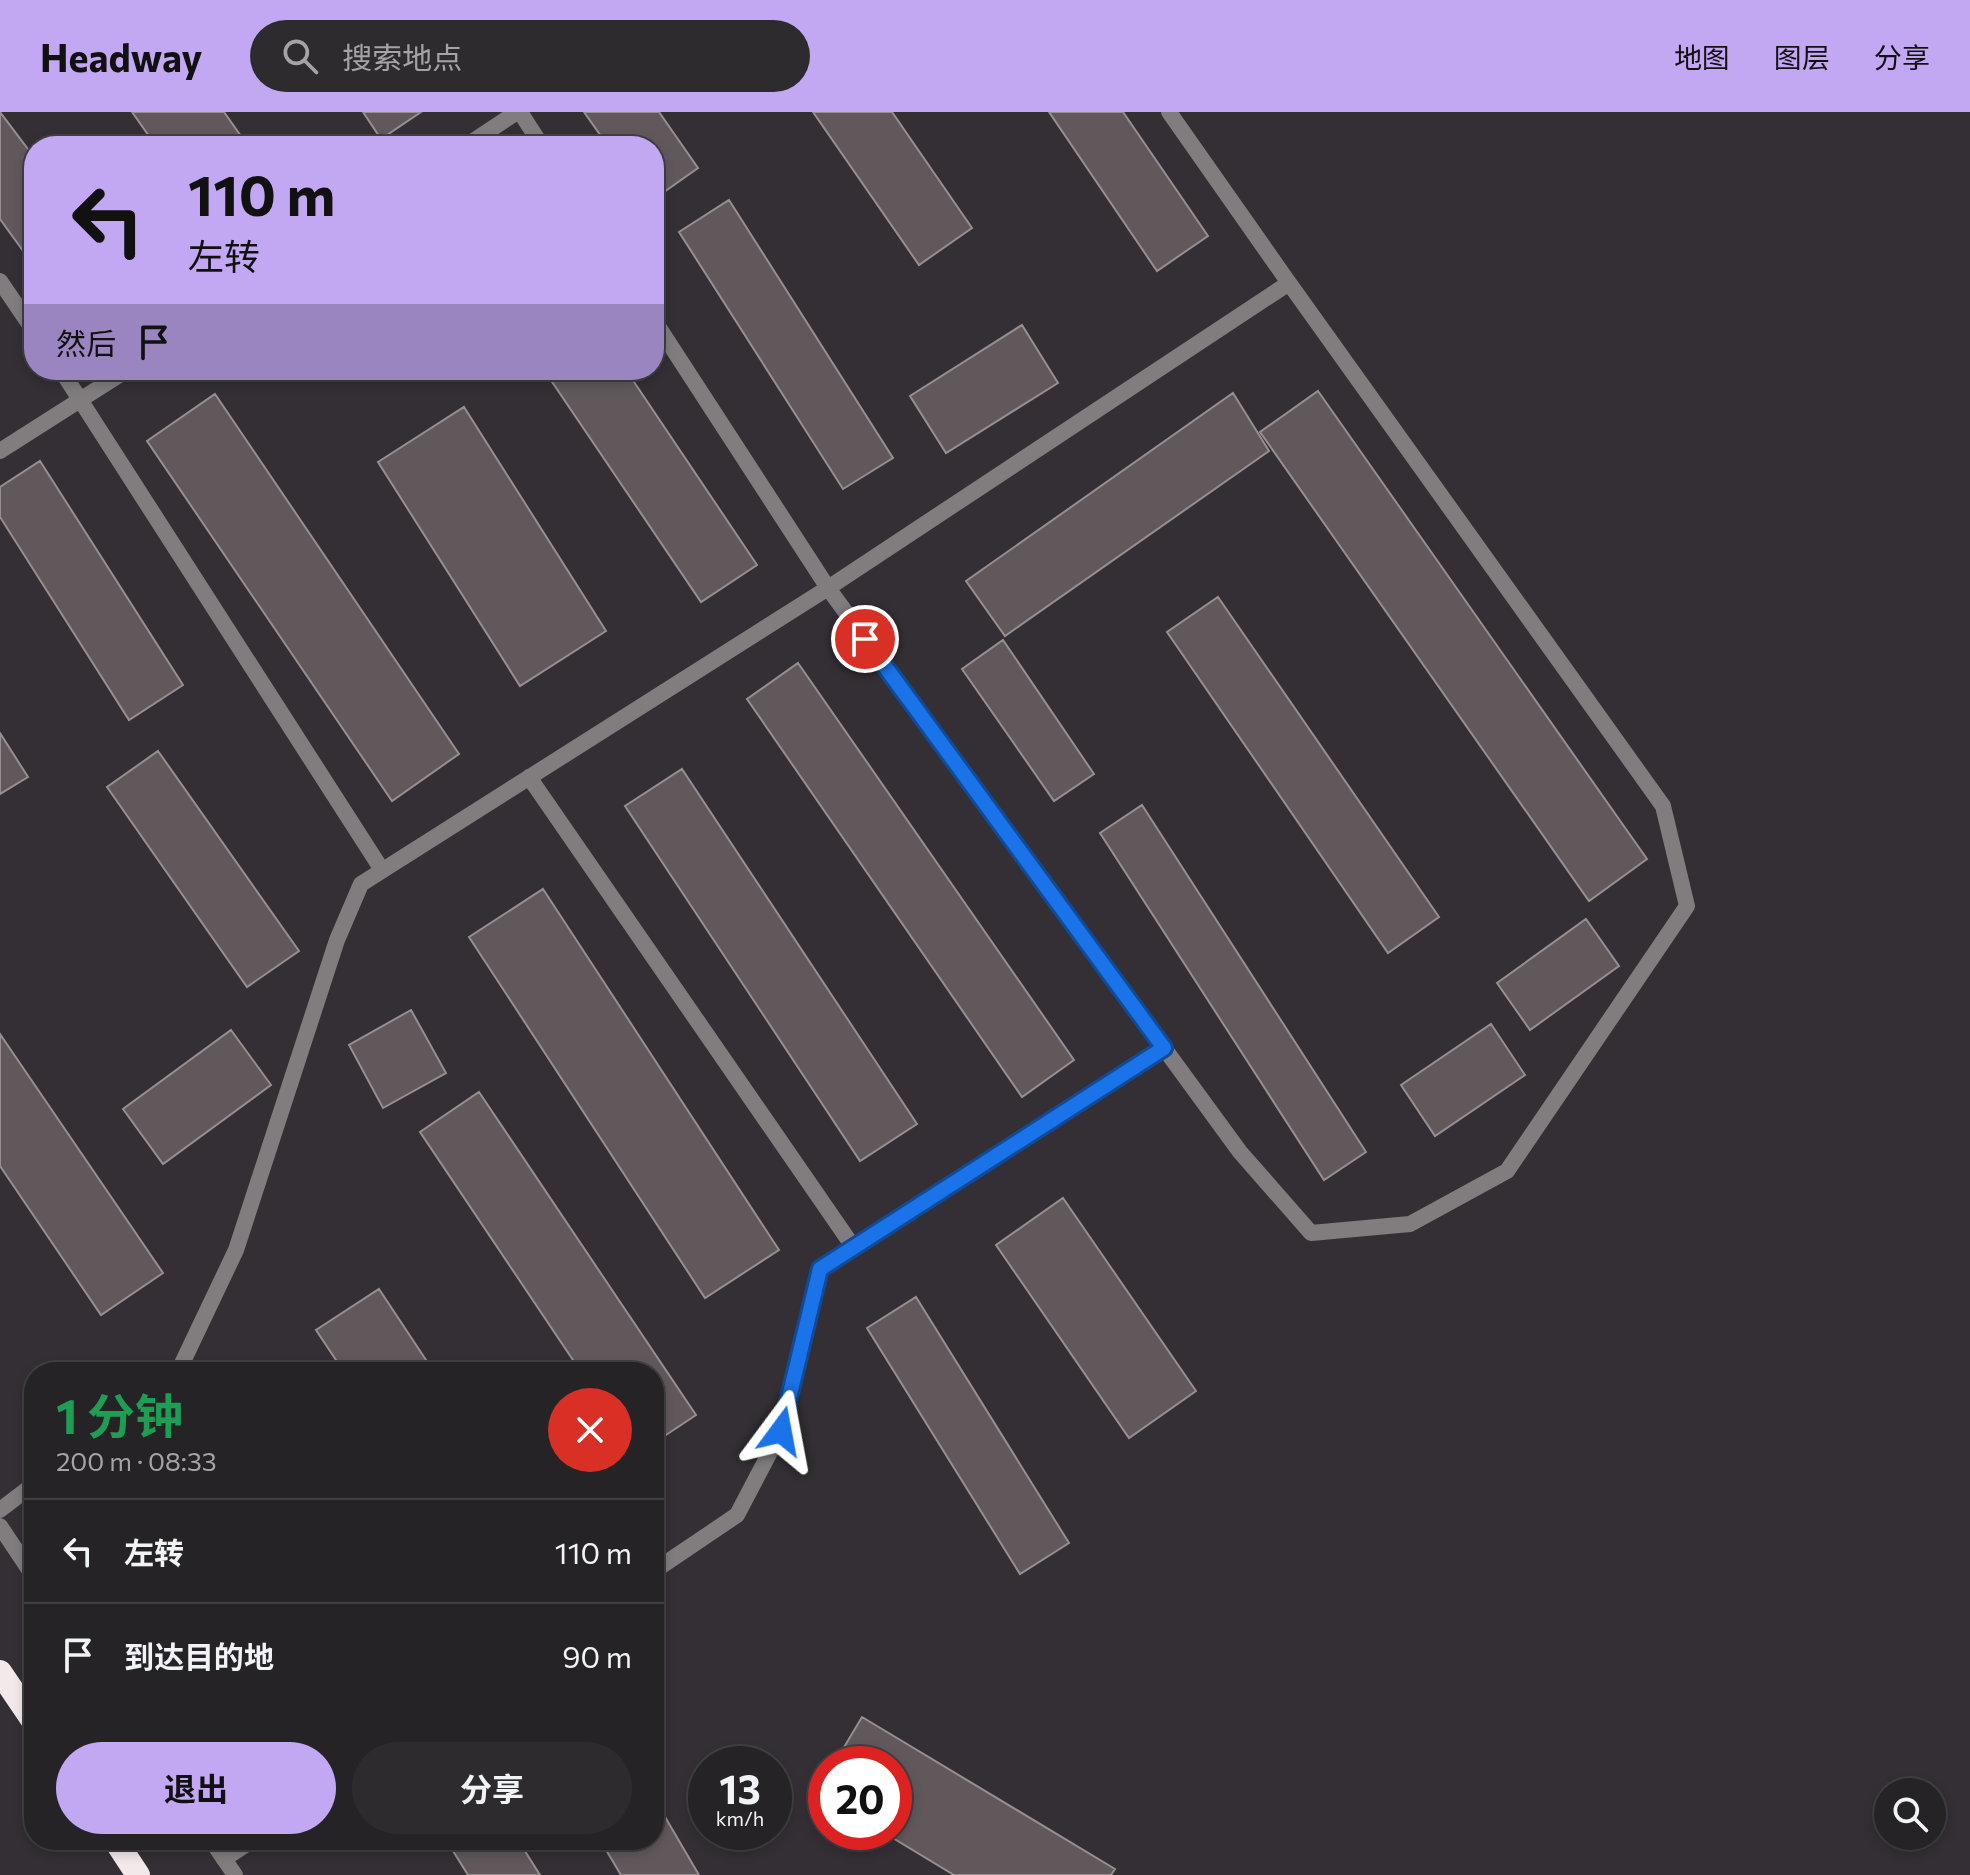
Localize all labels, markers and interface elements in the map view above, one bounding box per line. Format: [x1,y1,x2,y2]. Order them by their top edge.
search box [250,20,810,92]
text: Headway [40,33,202,80]
icon: search [278,34,322,78]
text: 搜索地点 [342,38,462,75]
text: 地图 [1674,40,1730,74]
text: 图层 [1774,40,1830,74]
text: 分享 [1874,40,1930,74]
text: 110 m [188,159,335,228]
icon: left [56,168,160,272]
text: 左转 [188,233,260,277]
icon: arrive [132,320,176,364]
text: 然后 [56,324,116,361]
pin [831,605,899,673]
icon: arrive [843,617,887,661]
text: 1 分钟 [56,1385,183,1444]
button: close [548,1388,632,1472]
position arrow [739,1389,823,1473]
text: 200 m · 08:33 [56,1445,217,1476]
icon: left [56,1529,100,1573]
text: 左转 [124,1533,184,1570]
text: 110 m [555,1533,632,1570]
icon: arrive [56,1633,100,1677]
text: 到达目的地 [124,1637,274,1674]
text: 90 m [562,1637,632,1674]
button: 退出 [56,1742,336,1834]
button: 分享 [352,1742,632,1834]
speed limit sign: 20 [808,1746,912,1850]
text: 13 [719,1763,761,1812]
map controls [1874,1778,1946,1850]
button: search [1874,1778,1946,1850]
text: km/h [716,1806,764,1830]

